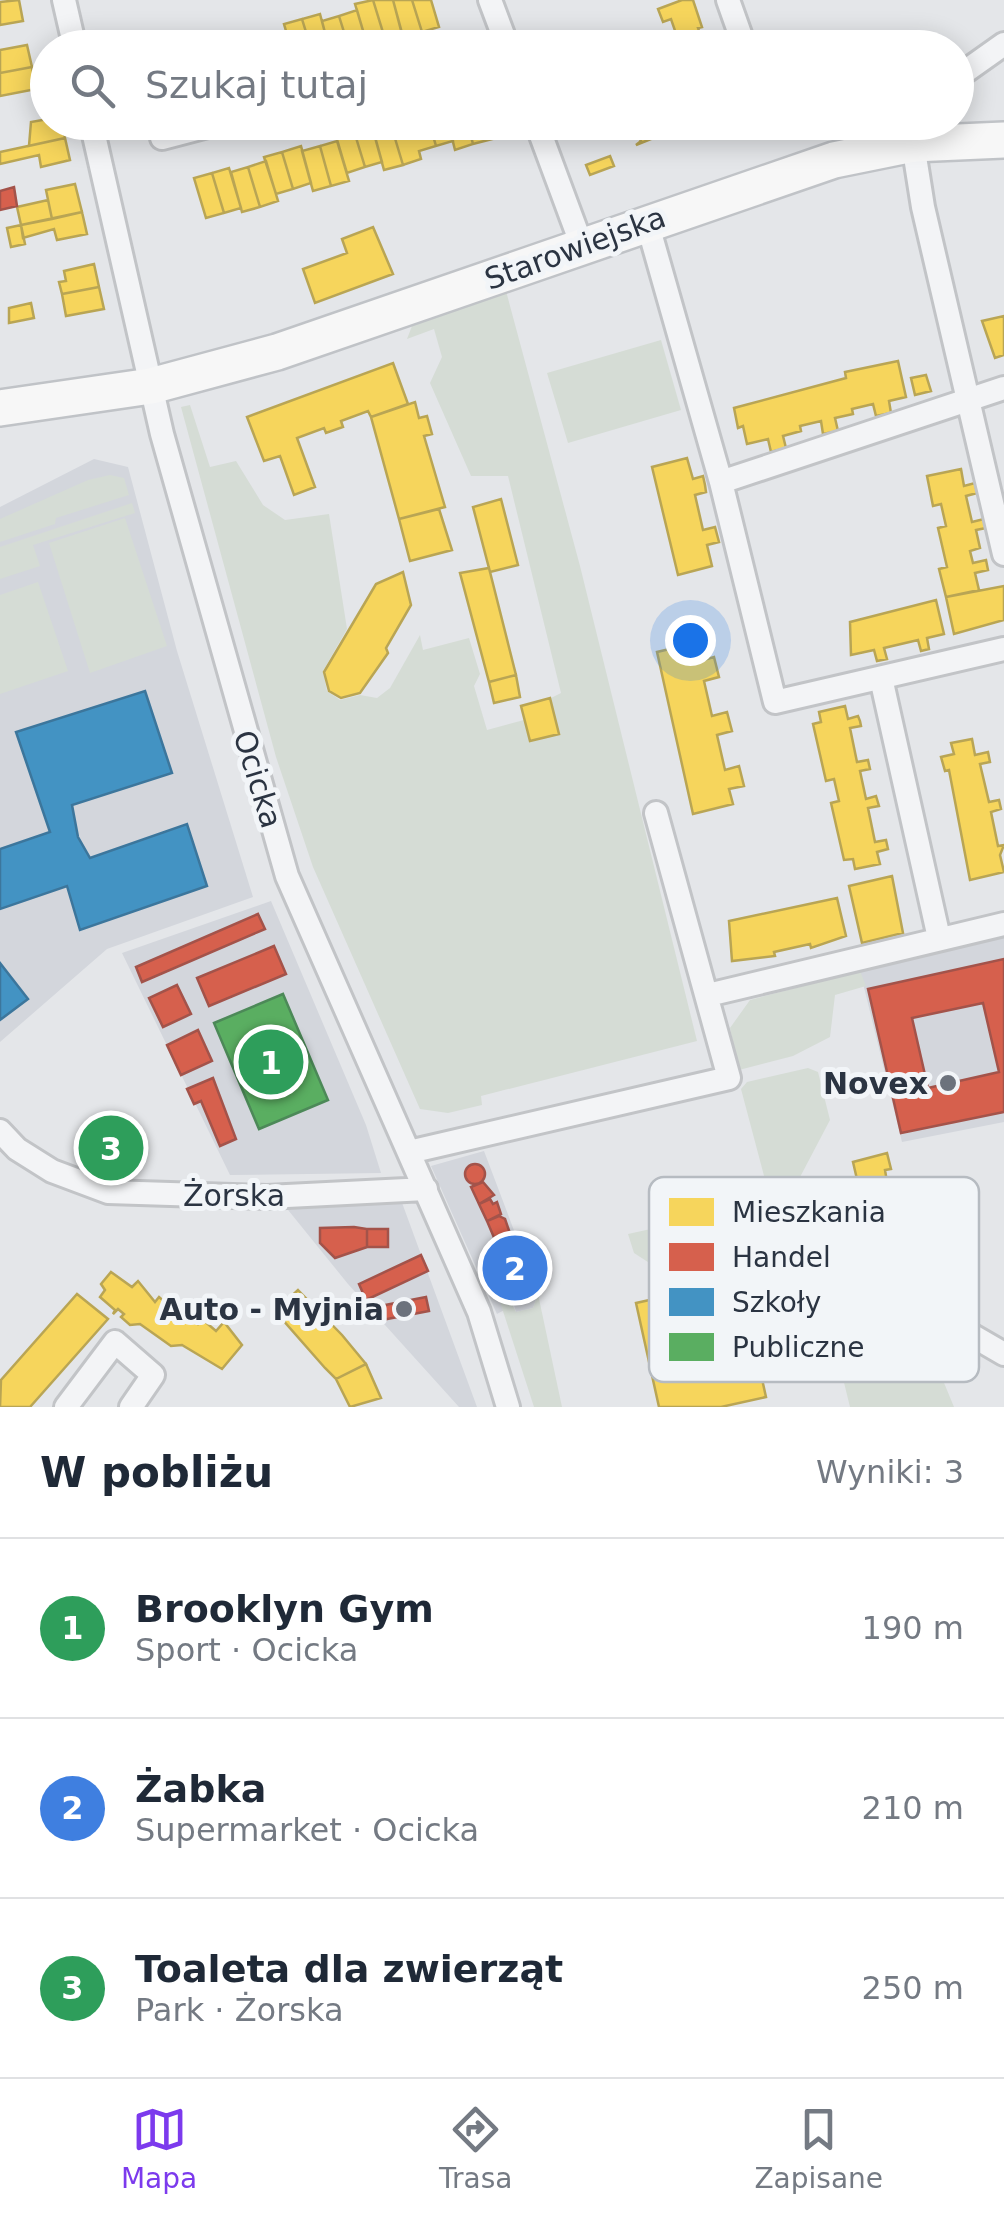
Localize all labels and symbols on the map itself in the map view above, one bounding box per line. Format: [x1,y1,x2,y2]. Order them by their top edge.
street label: Starowiejska [480,199,670,297]
your location [665,615,716,666]
street label: Ocicka [227,726,289,832]
pin: 1 [238,1024,304,1100]
place label: Novex [823,1066,928,1101]
marker: Novex [937,1072,959,1094]
pin: 3 [78,1110,144,1186]
legend [649,1177,979,1382]
street label: Żorska [183,1178,285,1213]
text: Mieszkania [732,1196,886,1229]
pin: 2 [482,1230,548,1306]
text: Handel [732,1241,831,1274]
text: Szkoły [732,1286,821,1319]
place label: Auto - Myjnia [160,1292,384,1327]
marker: Auto - Myjnia [393,1298,415,1320]
text: Publiczne [732,1331,865,1364]

